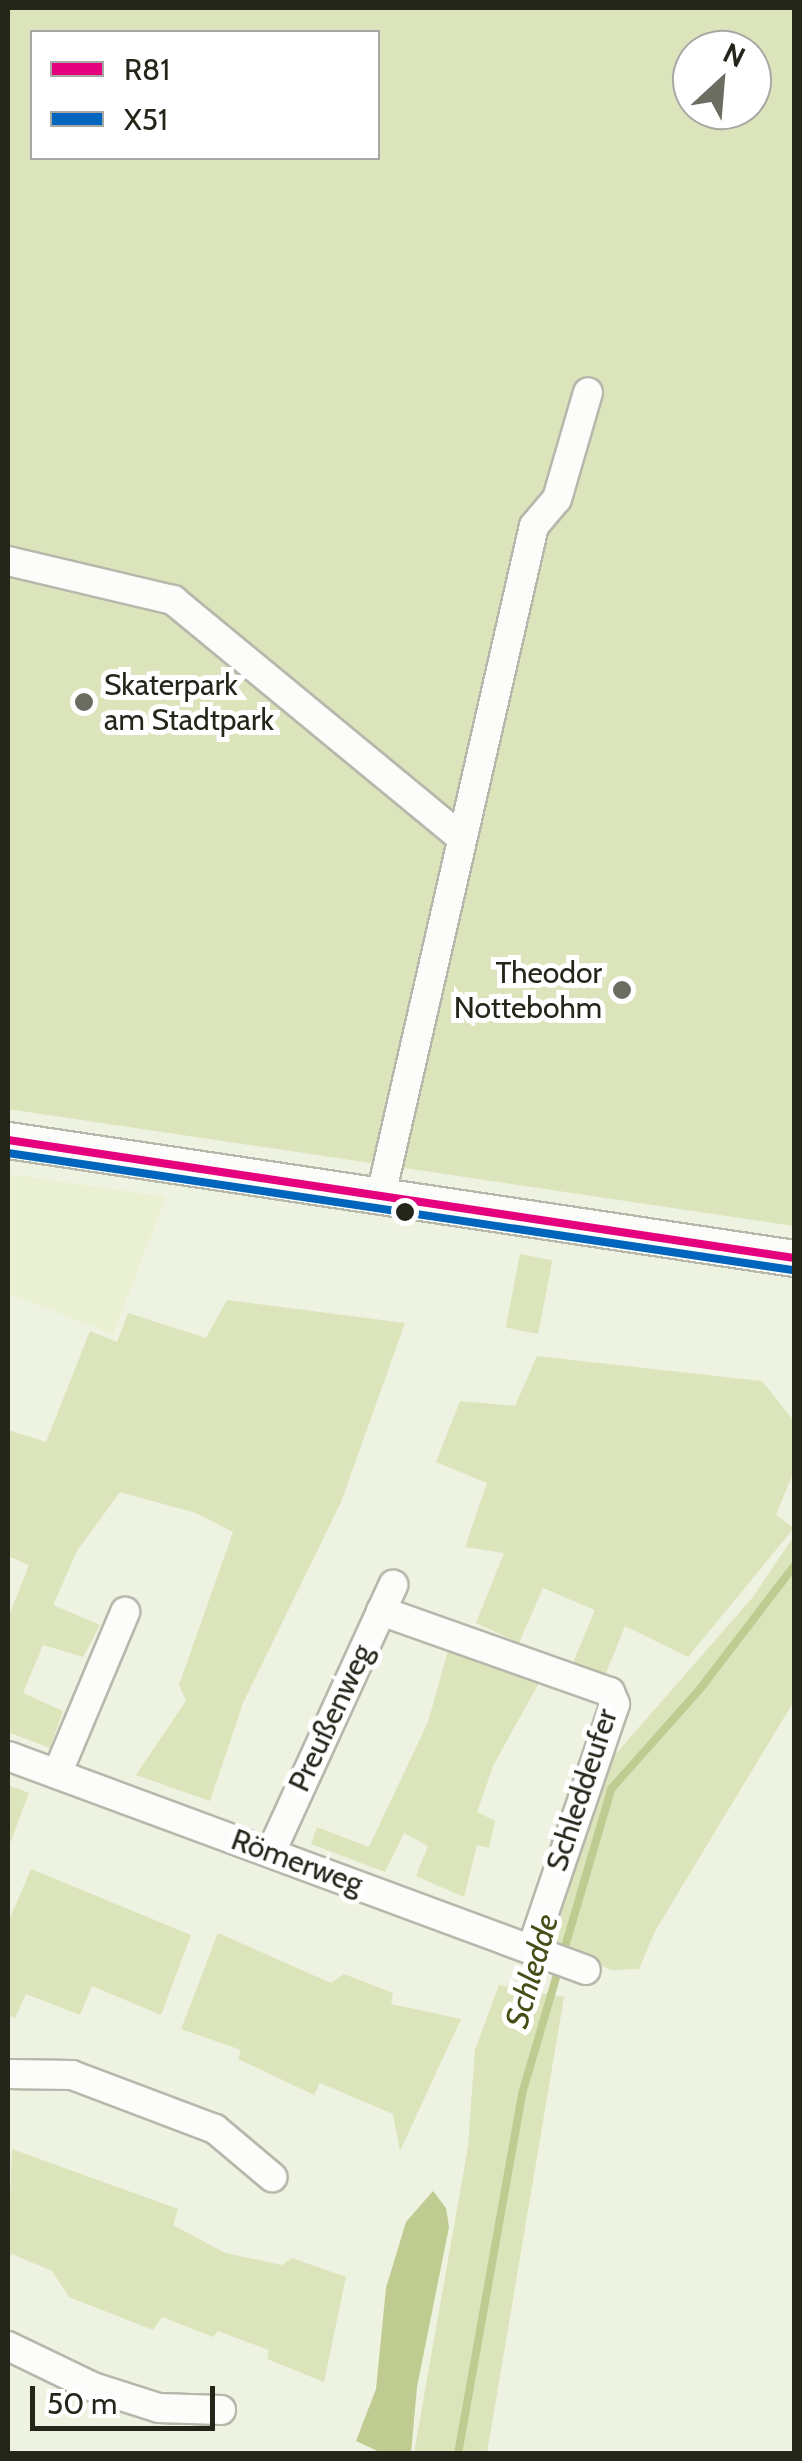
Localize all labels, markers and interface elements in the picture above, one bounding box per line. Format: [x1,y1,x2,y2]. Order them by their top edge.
legend [30,30,380,160]
north arrow [672,30,772,130]
text: N [718,35,751,74]
text: R81 [124,51,170,88]
text: X51 [124,101,168,138]
place label: Skaterpark am Stadtpark [104,667,274,738]
marker: Skaterpark am Stadtpark [73,691,95,713]
place label: Theodor Nottebohm [454,955,602,1026]
marker: Theodor Nottebohm [611,979,633,1001]
unlabelled marker [395,1202,415,1222]
street label: Preußenweg [281,1639,381,1797]
street label: Schleddeufer [539,1704,625,1876]
street label: Römerweg [226,1822,368,1902]
water label: Schledde [497,1910,567,2032]
scale bar [35,2366,220,2428]
text: 50 m [47,2385,117,2422]

